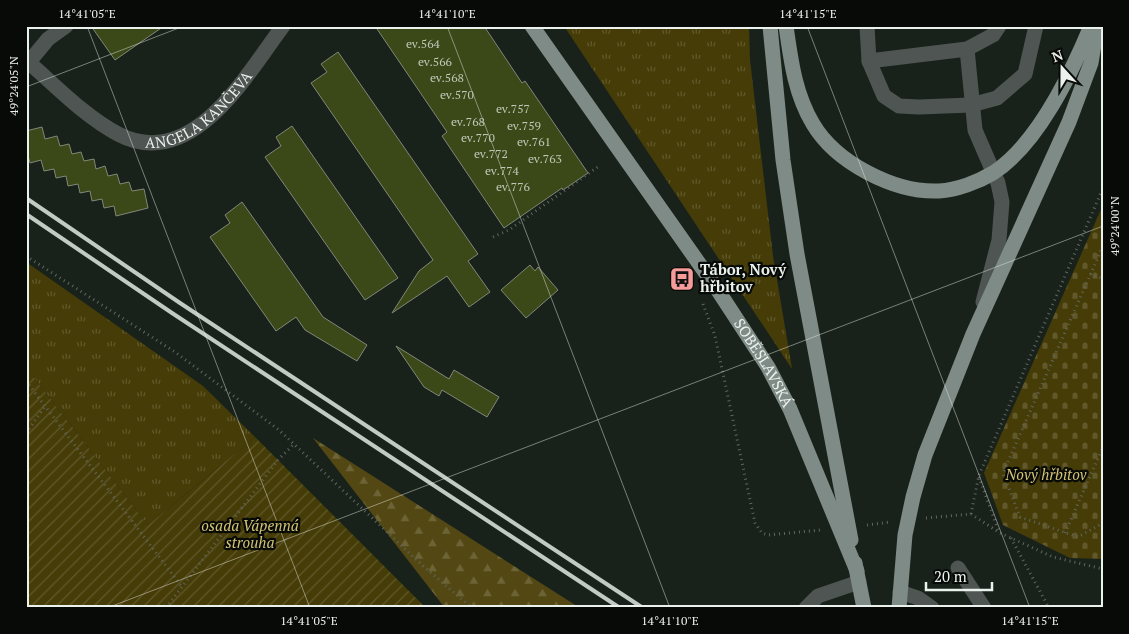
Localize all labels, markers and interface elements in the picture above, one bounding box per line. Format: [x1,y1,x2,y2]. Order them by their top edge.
text: 14°41'05"E [58,6,116,21]
text: 14°41'10"E [418,6,476,21]
text: 14°41'15"E [779,6,837,21]
house number: ev.564 [406,36,441,51]
north arrow [1036,42,1086,92]
text: N [1049,44,1066,66]
house number: ev.566 [418,54,453,69]
text: 49°24'05"N [6,56,21,116]
street label: ANGELA KANČEVA [145,66,256,152]
house number: ev.568 [430,70,464,85]
house number: ev.570 [440,87,474,102]
house number: ev.757 [496,101,530,116]
house number: ev.768 [451,114,485,129]
house number: ev.759 [507,118,541,133]
house number: ev.770 [461,130,495,145]
house number: ev.761 [517,134,551,149]
house number: ev.772 [474,146,508,161]
house number: ev.763 [528,151,562,166]
house number: ev.774 [485,163,520,178]
house number: ev.776 [496,179,531,194]
text: 49°24'00"N [1107,196,1122,256]
place label: Tábor, Nový hřbitov [700,259,787,296]
bus stop icon: Tábor, Nový hřbitov [669,266,695,292]
street label: SOBĚSLAVSKÁ [730,314,799,411]
park label: Nový hřbitov [1004,464,1087,484]
park label: osada Vápenná strouha [201,515,299,552]
scale bar [926,559,993,591]
text: 20 m [934,566,967,586]
text: 14°41'05"E [280,613,338,628]
text: 14°41'10"E [641,613,699,628]
text: 14°41'15"E [1001,613,1059,628]

